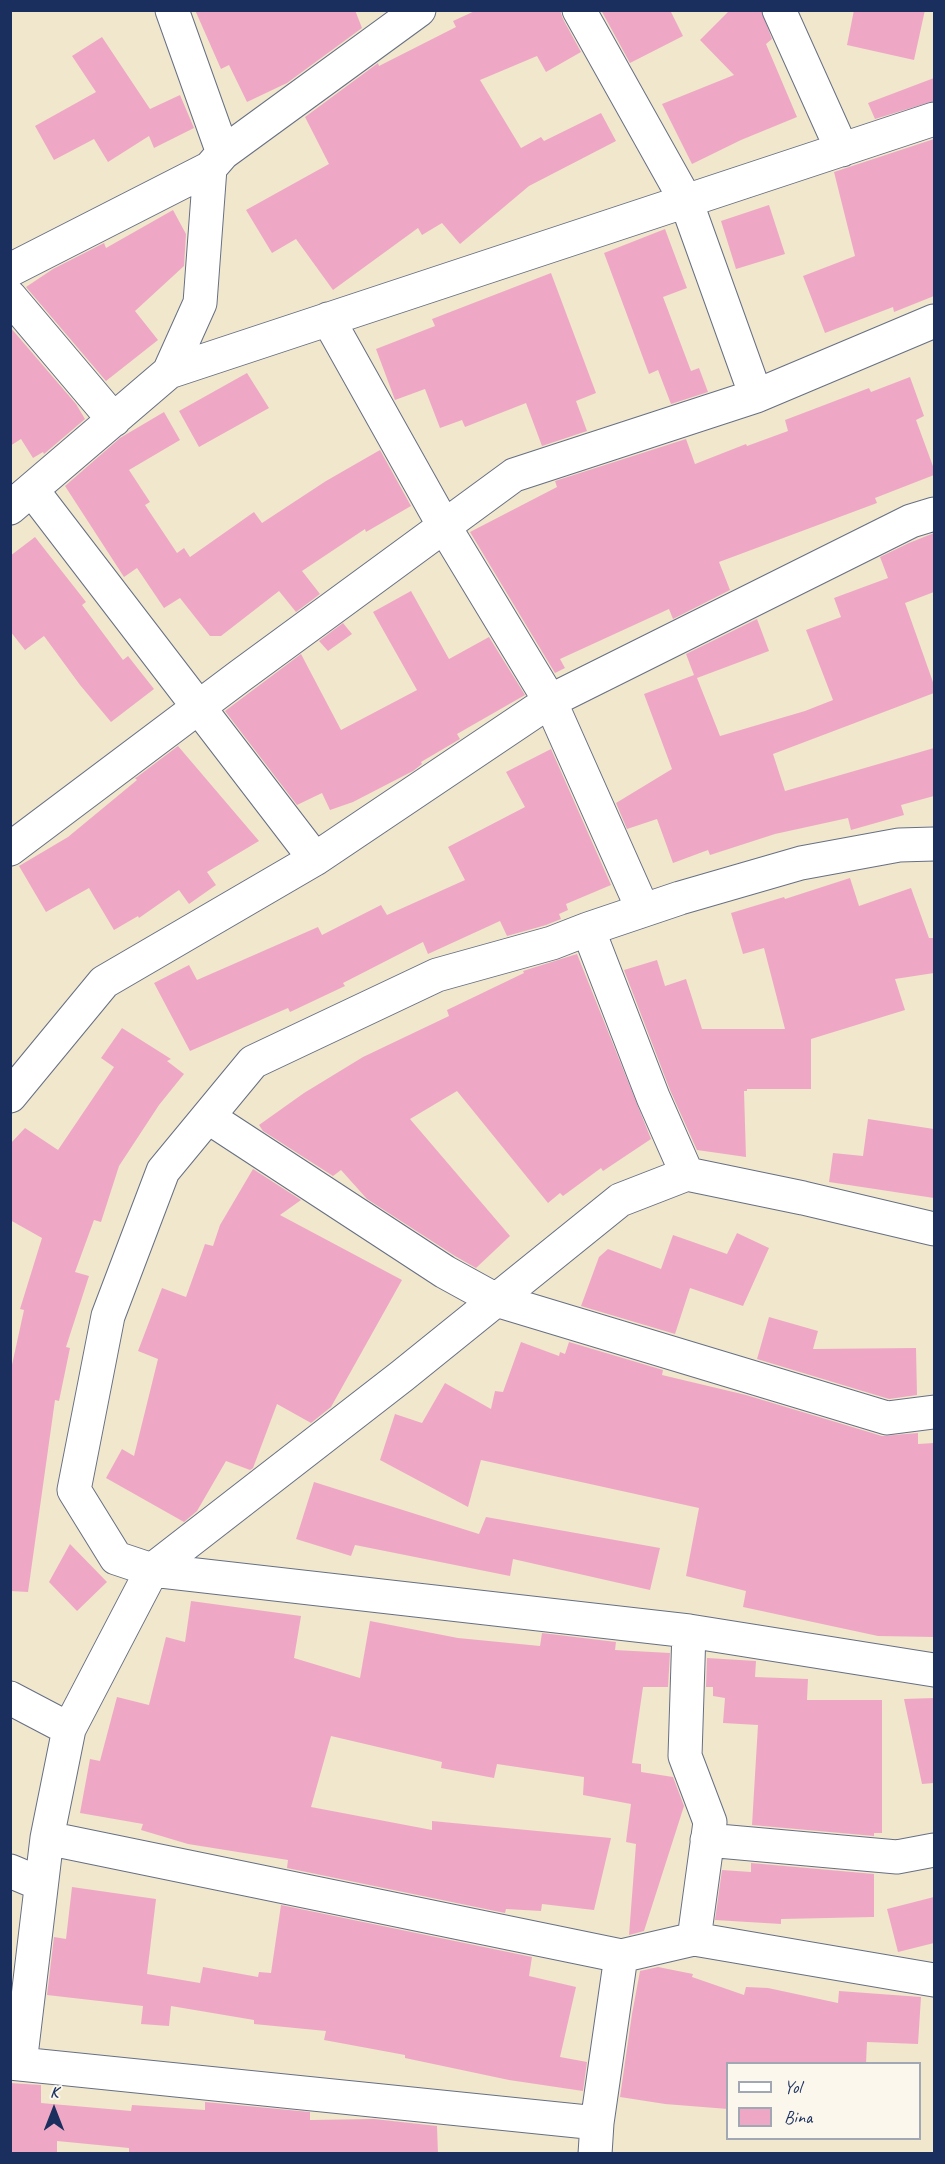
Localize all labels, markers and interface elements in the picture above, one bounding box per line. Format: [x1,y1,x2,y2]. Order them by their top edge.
legend [726,2062,921,2140]
text: Yol [784,2076,801,2098]
north arrow [24,2080,84,2140]
text: K [50,2082,58,2102]
text: Bina [784,2106,812,2128]

